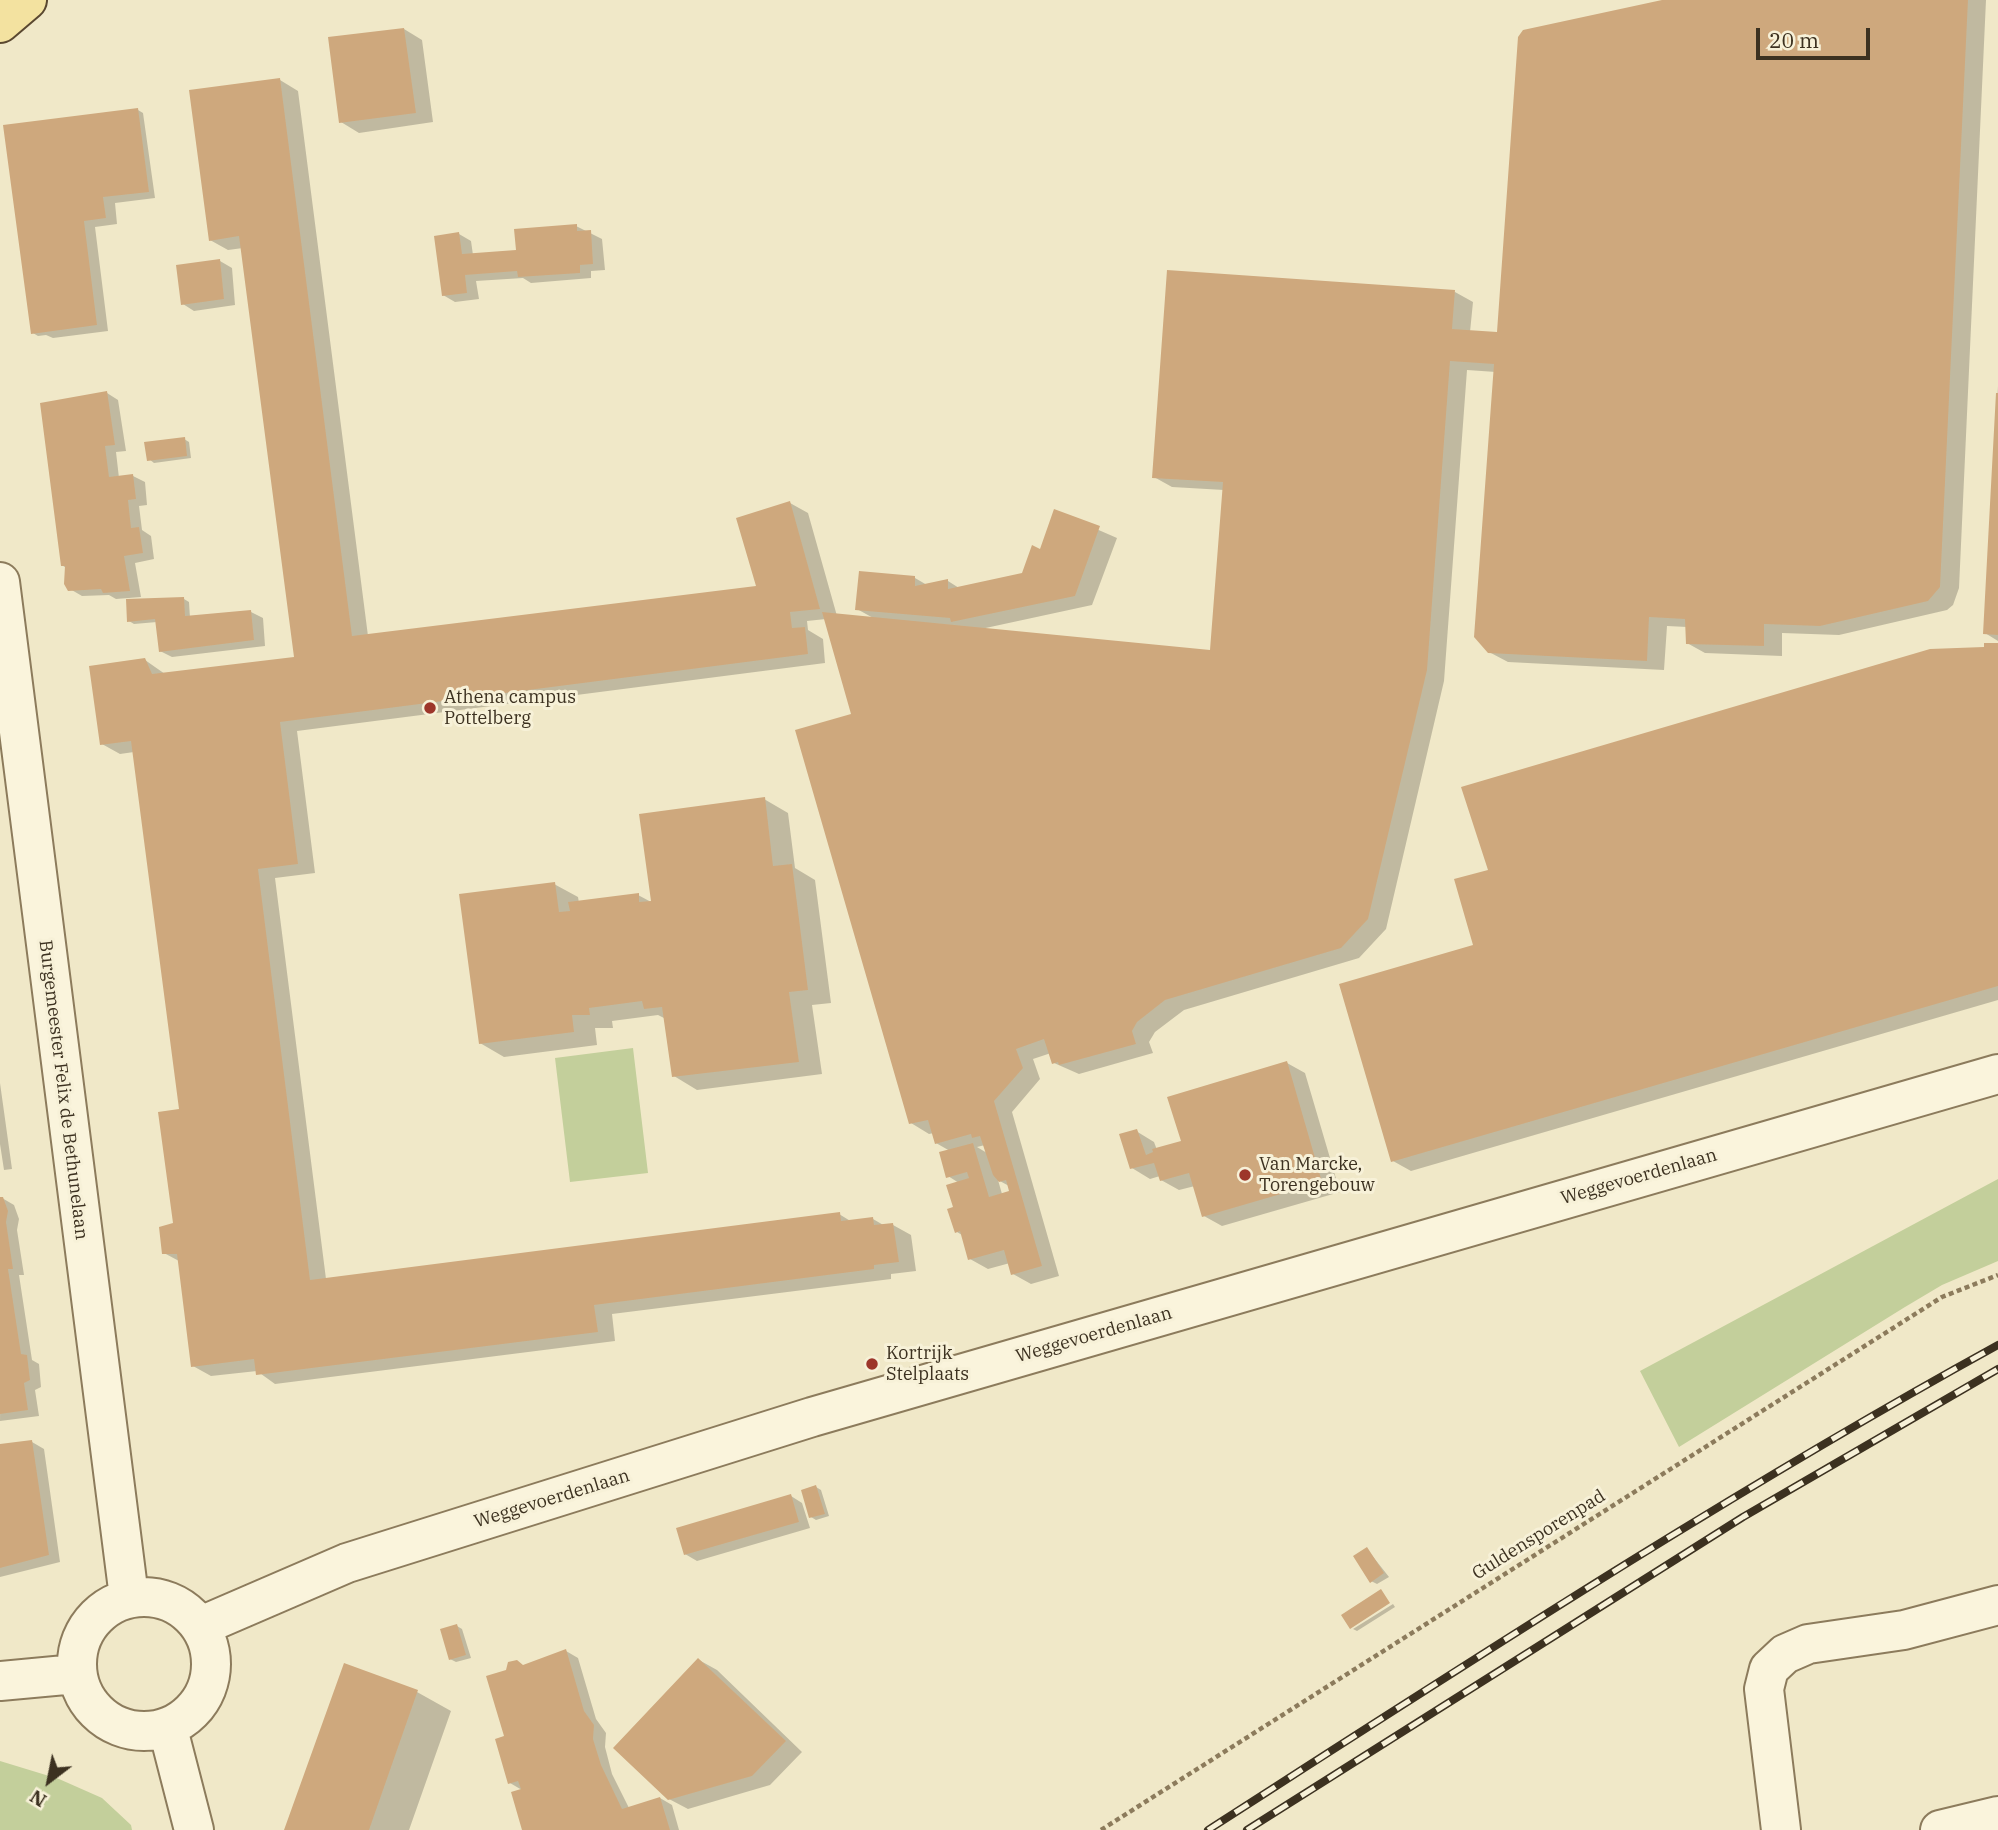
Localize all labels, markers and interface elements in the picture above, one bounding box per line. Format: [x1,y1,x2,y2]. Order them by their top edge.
scale bar [1760,14,1874,58]
text: 20 m [1769,26,1819,54]
place label: Athena campus Pottelberg [444,687,576,730]
marker: Athena campus Pottelberg [422,700,438,716]
street label: Burgemeester Felix de Bethunelaan [34,939,92,1241]
street label: Weggevoerdenlaan [1558,1144,1720,1210]
place label: Van Marcke, Torengebouw [1259,1154,1375,1196]
marker: Van Marcke, Torengebouw [1237,1167,1253,1183]
street label: Weggevoerdenlaan [1013,1302,1175,1368]
place label: Kortrijk Stelplaats [886,1343,969,1386]
marker: Kortrijk Stelplaats [864,1356,880,1372]
street label: Weggevoerdenlaan [472,1465,632,1533]
street label: Guldensporenpad [1468,1485,1610,1585]
north arrow [14,1746,84,1816]
text: N [25,1785,51,1813]

